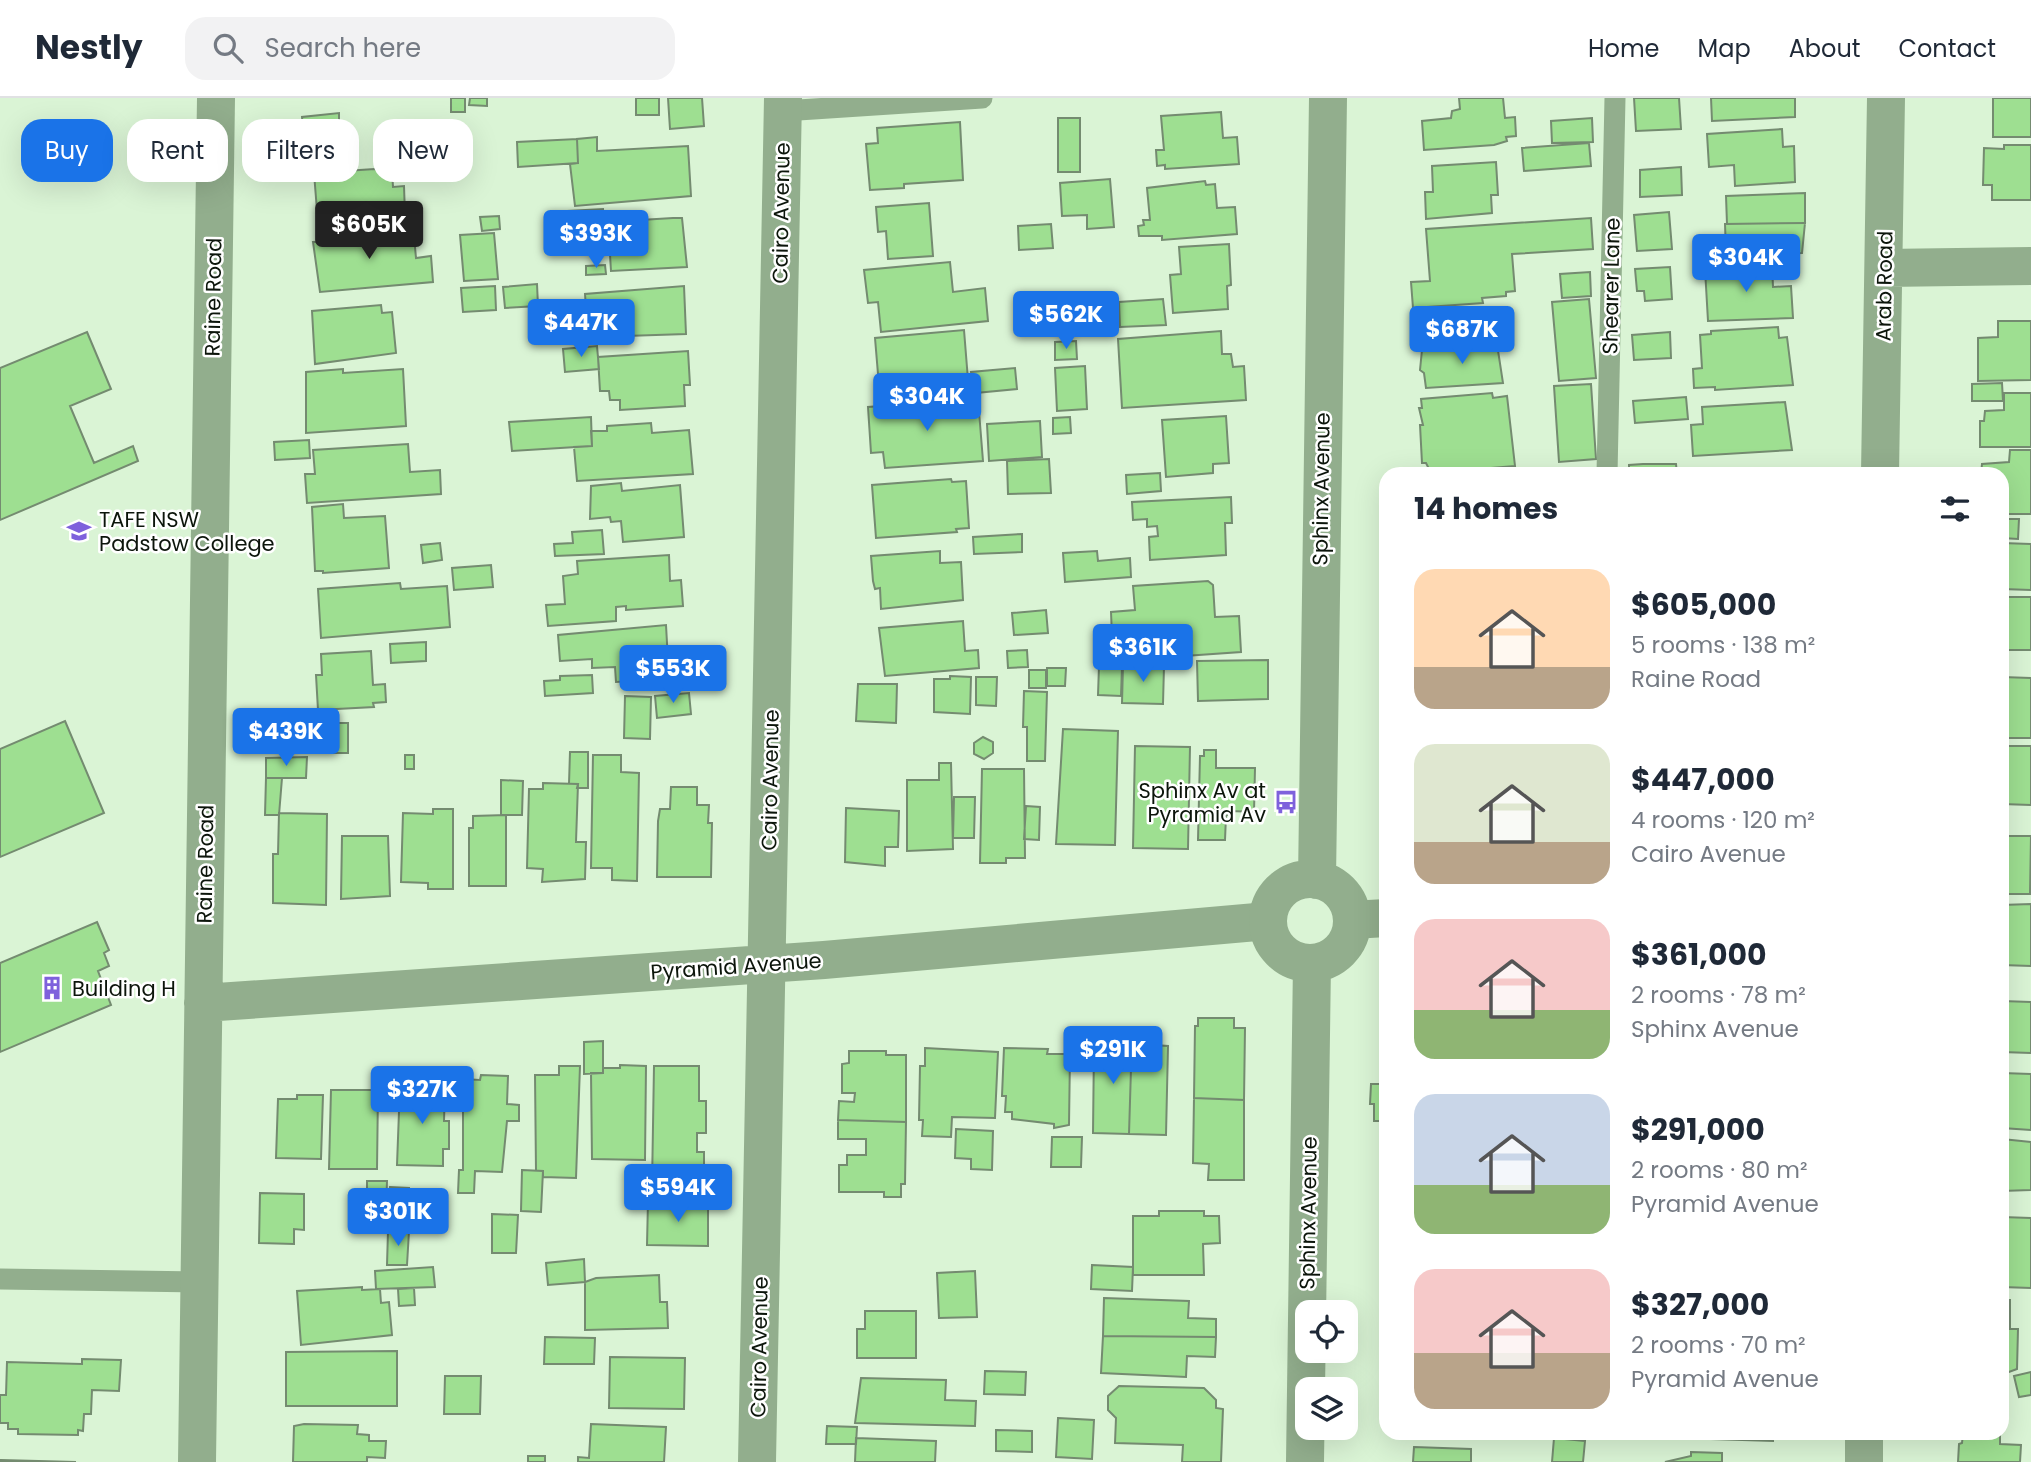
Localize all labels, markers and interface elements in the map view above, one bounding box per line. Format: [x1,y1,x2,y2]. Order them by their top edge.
search box [185,17,675,80]
text: Nestly [35,24,143,71]
icon: search [209,29,247,67]
text: Search here [265,30,421,66]
text: Home [1588,32,1660,65]
text: Map [1698,32,1751,65]
text: About [1789,32,1860,65]
text: Contact [1898,32,1996,65]
chip: Buy [21,119,113,182]
chip: Rent [127,119,228,182]
chip: Filters [242,119,359,182]
chip: New [373,119,473,182]
street label: Cairo Avenue [765,142,797,284]
pin: $605K [320,202,418,261]
text: $605K [331,208,407,240]
pin: $393K [547,211,645,270]
text: $393K [559,217,633,249]
street label: Shearer Lane [1595,217,1627,355]
street label: Arab Road [1869,230,1899,342]
pin: $304K [1697,234,1795,294]
street label: Raine Road [197,237,229,357]
text: $304K [1708,241,1784,273]
pin: $562K [1017,292,1115,351]
text: $562K [1029,298,1103,330]
pin: $447K [532,300,630,359]
text: $447K [544,306,618,338]
pin: $687K [1413,306,1511,366]
text: $687K [1425,313,1499,345]
pin: $304K [878,374,976,433]
text: $304K [889,380,965,412]
street label: Sphinx Avenue [1305,412,1337,566]
text: 14 homes [1414,487,1558,530]
icon: filters [1936,490,1974,528]
place label: TAFE NSW Padstow College [99,505,275,558]
school or university icon: TAFE NSW Padstow College [65,517,93,545]
text: $605,000 [1631,583,1776,626]
icon: home [1470,597,1554,681]
pin: $361K [1094,624,1192,684]
text: 5 rooms · 138 m² [1631,629,1815,661]
text: $361K [1109,631,1177,663]
pin: $553K [624,646,722,705]
text: $553K [636,652,710,684]
text: Raine Road [1631,663,1761,695]
pin: $439K [237,708,335,768]
street label: Cairo Avenue [754,709,786,851]
text: $439K [249,715,323,747]
text: $447,000 [1631,758,1775,801]
icon: home [1470,772,1554,856]
place label: Sphinx Av at Pyramid Av [1138,776,1266,829]
bus stop icon: Sphinx Av at Pyramid Av [1272,788,1300,816]
street label: Raine Road [189,804,221,924]
text: 4 rooms · 120 m² [1631,804,1815,836]
text: Cairo Avenue [1631,838,1786,870]
text: $361,000 [1631,933,1767,976]
street label: Pyramid Avenue [649,946,823,986]
icon: home [1470,947,1554,1031]
building icon: Building H [38,974,66,1002]
place label: Building H [72,974,176,1003]
text: 2 rooms · 78 m² [1631,979,1806,1011]
text: Sphinx Avenue [1631,1013,1799,1045]
pin: $291K [1064,1026,1162,1086]
text: $291K [1079,1033,1147,1065]
pin: $327K [373,1066,471,1126]
text: $327K [387,1073,457,1105]
text: $291,000 [1631,1108,1765,1151]
icon: home [1470,1122,1554,1206]
street label: Sphinx Avenue [1292,1136,1324,1290]
text: 2 rooms · 80 m² [1631,1154,1808,1186]
pin: $594K [629,1164,727,1224]
text: $594K [640,1171,716,1203]
pin: $301K [349,1188,447,1248]
text: Pyramid Avenue [1631,1188,1819,1220]
text: $301K [364,1195,432,1227]
street label: Cairo Avenue [743,1276,775,1418]
text: $327,000 [1631,1283,1769,1326]
icon: home [1470,1297,1554,1381]
map controls [1295,1300,1358,1440]
button: locate [1295,1300,1358,1363]
text: 2 rooms · 70 m² [1631,1329,1806,1361]
text: Pyramid Avenue [1631,1363,1819,1395]
button: layers [1295,1377,1358,1440]

